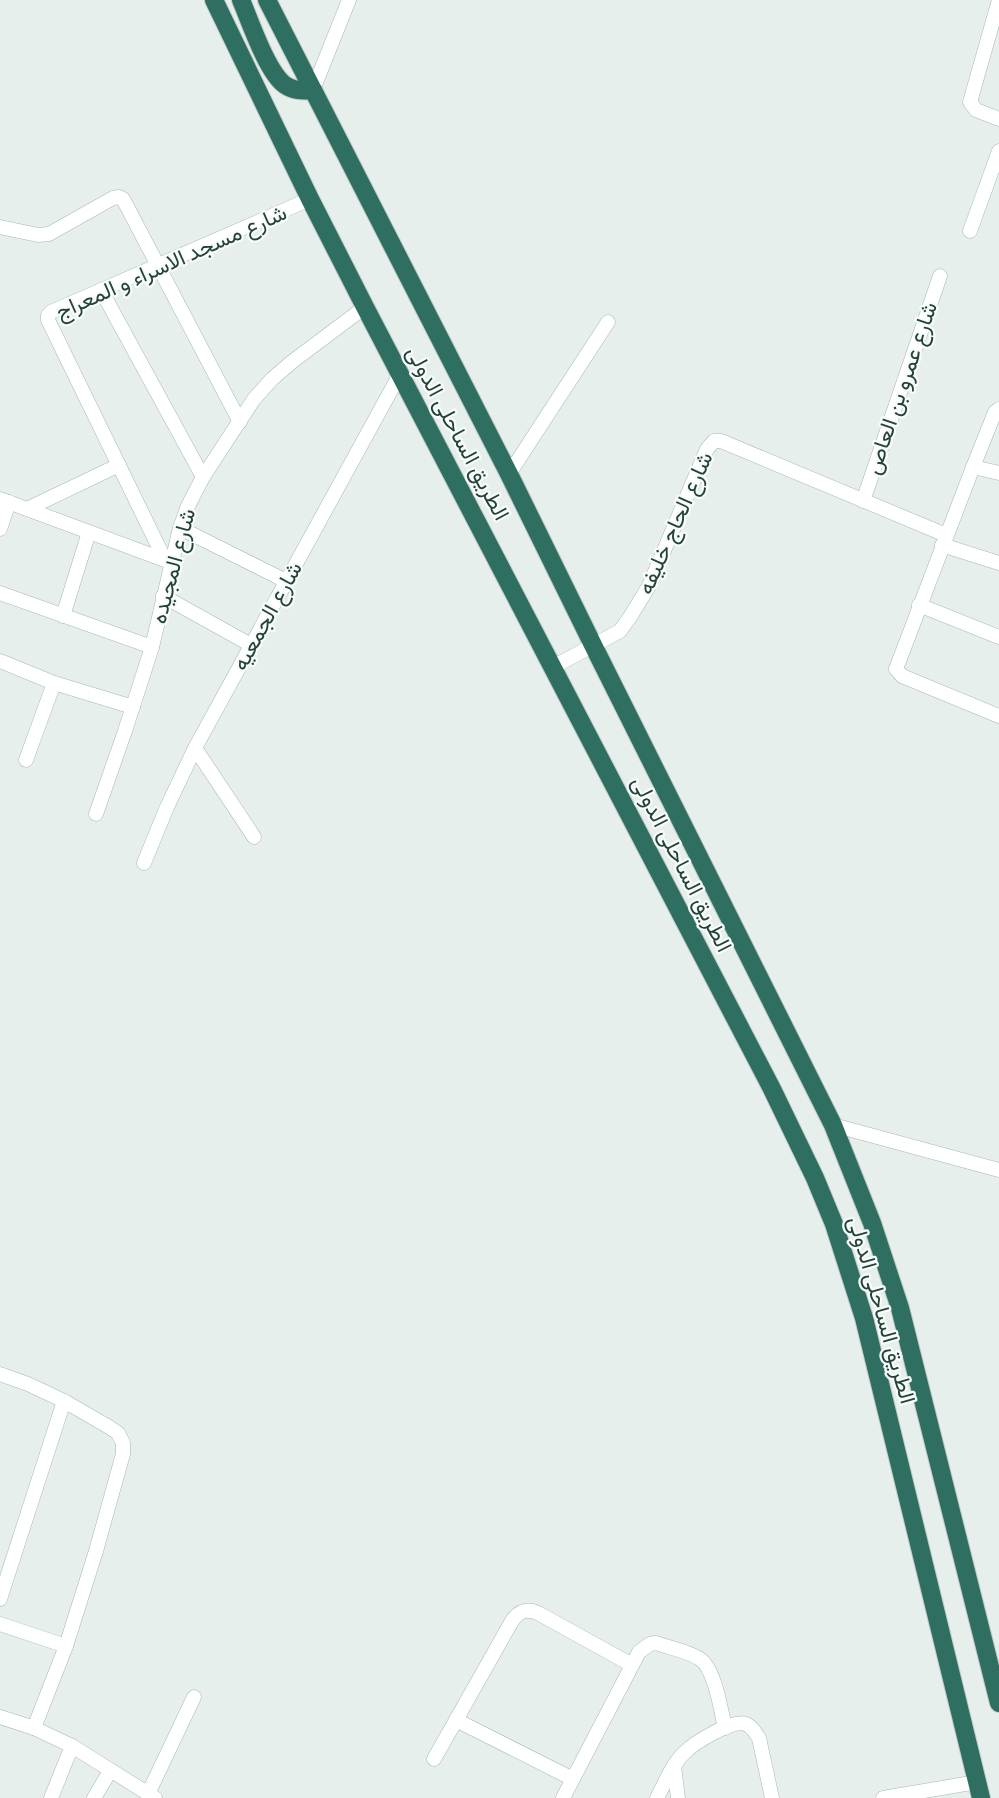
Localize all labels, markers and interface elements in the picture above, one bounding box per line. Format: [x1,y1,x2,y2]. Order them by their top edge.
street label: شارع مسجد الاسراء و المعراج [51,199,291,326]
street label: شارع عمرو بن العاص [859,298,944,478]
street label: الطريق الساحلى الدولى [401,341,515,525]
street label: شارع الحاج خليفه [632,448,719,599]
street label: شارع المجيده [145,505,202,627]
street label: شارع الجمعيه [226,557,309,676]
street label: الطريق الساحلى الدولى [626,772,738,956]
street label: الطريق الساحلى الدولى [842,1213,922,1407]

